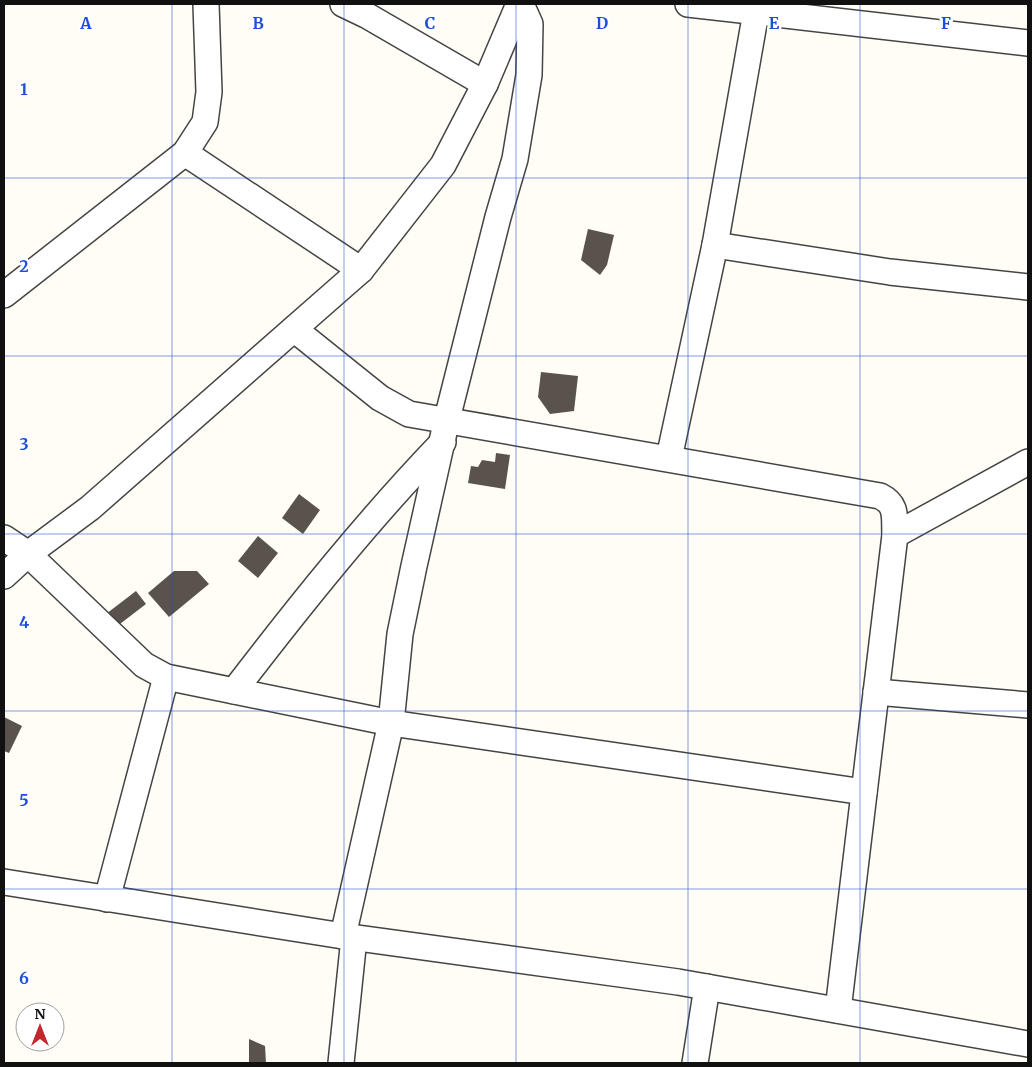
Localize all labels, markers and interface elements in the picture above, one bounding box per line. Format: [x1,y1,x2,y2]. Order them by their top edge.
text: A [79,13,92,33]
text: B [252,13,264,33]
text: C [425,13,435,33]
text: D [596,13,608,33]
text: E [769,13,780,33]
text: F [941,13,951,33]
text: 1 [20,79,28,99]
text: 2 [19,256,29,276]
text: 3 [19,434,29,454]
text: 4 [19,612,29,632]
text: 5 [19,790,29,810]
text: 6 [19,968,29,988]
north arrow [15,1002,65,1052]
text: N [34,1005,46,1023]

